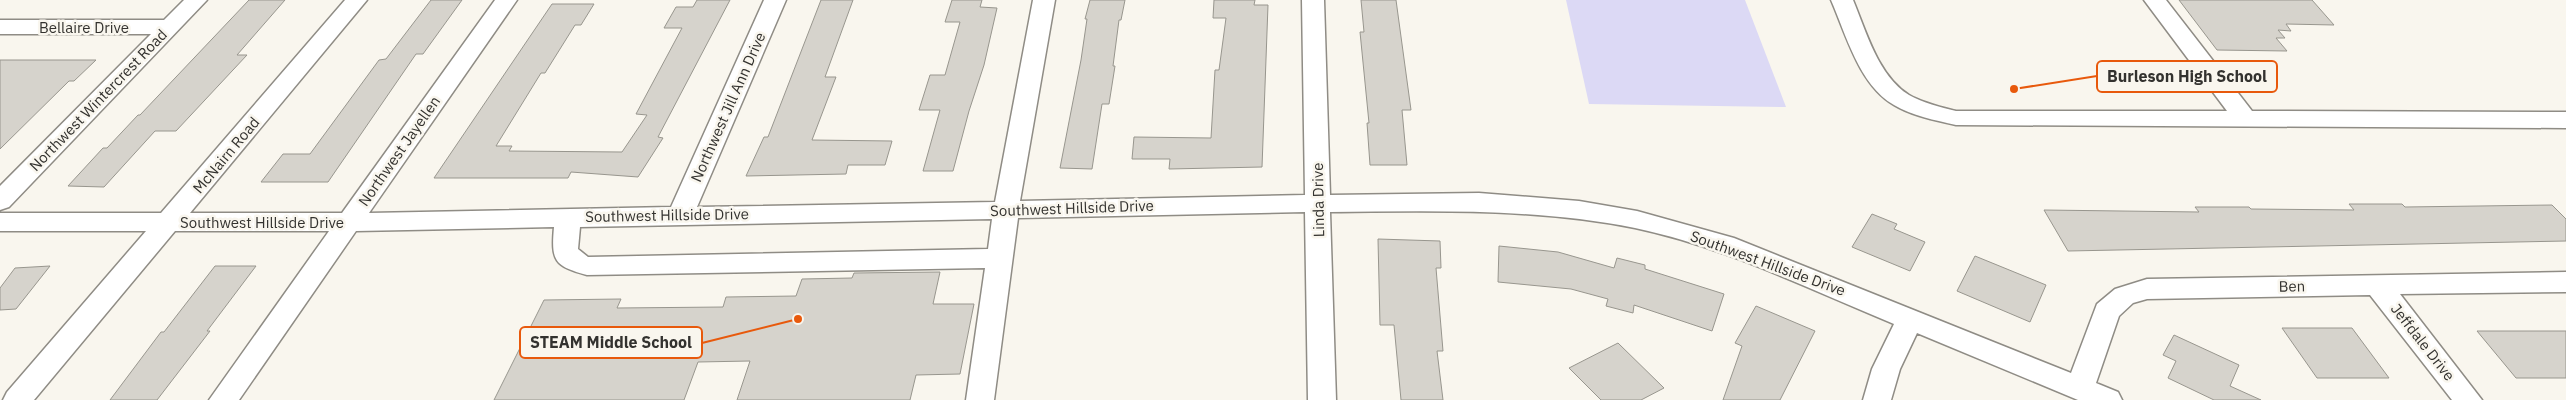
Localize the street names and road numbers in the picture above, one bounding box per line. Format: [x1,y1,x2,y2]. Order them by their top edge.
street label: Bellaire Drive [39,18,129,37]
street label: Northwest Wintercrest Road [25,25,171,175]
street label: Northwest Jill Ann Drive [686,29,770,185]
street label: Northwest Jayellen [354,92,444,210]
street label: McNairn Road [188,113,264,197]
street label: Linda Drive [1308,162,1328,238]
street label: Southwest Hillside Drive [990,196,1154,220]
street label: Southwest Hillside Drive [585,204,749,226]
street label: Southwest Hillside Drive [180,213,344,232]
street label: Southwest Hillside Drive [1688,226,1848,300]
street label: Ben [2279,276,2305,296]
street label: Jeffdale Drive [2387,300,2459,384]

